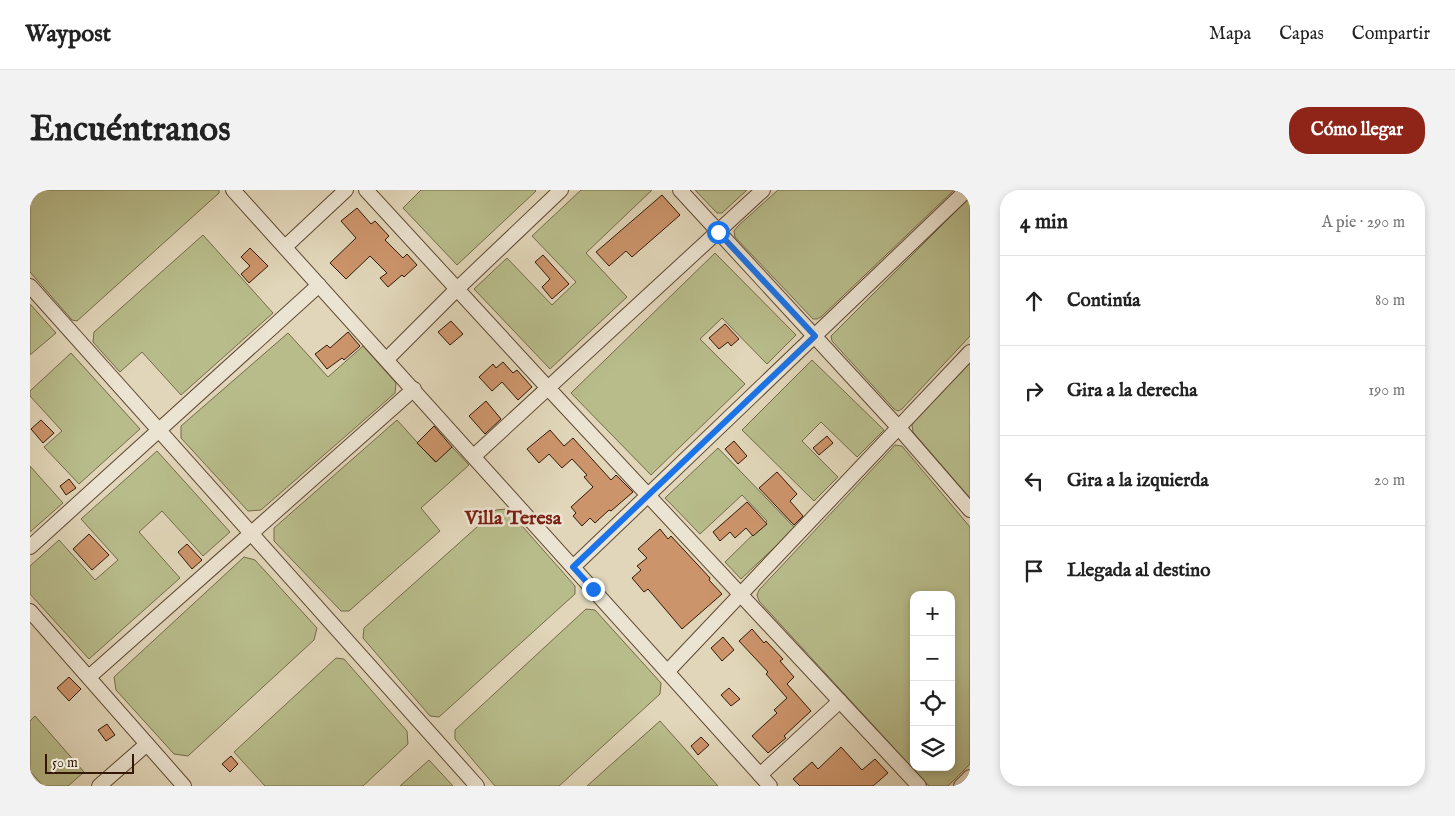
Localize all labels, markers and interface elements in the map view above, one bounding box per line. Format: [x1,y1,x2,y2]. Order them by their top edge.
text: Waypost [25,19,111,50]
text: Mapa [1209,23,1251,46]
text: Capas [1279,23,1324,46]
text: Compartir [1352,23,1430,46]
button: Cómo llegar [1289,107,1425,154]
text: Encuéntranos [30,108,230,153]
text: 4 min [1020,209,1068,236]
text: A pie · 290 m [1322,213,1405,233]
route start [707,221,730,244]
icon: ahead [1020,287,1048,315]
text: Continúa [1067,289,1141,313]
text: 80 m [1375,291,1405,311]
icon: right [1020,377,1048,405]
text: Gira a la derecha [1067,379,1197,403]
text: 190 m [1368,381,1405,401]
icon: left [1020,467,1048,495]
text: Gira a la izquierda [1067,469,1209,493]
text: 20 m [1374,471,1405,491]
district label: Villa Teresa [464,506,562,531]
icon: arrive [1020,557,1048,585]
text: Llegada al destino [1067,559,1210,583]
route end [582,578,605,601]
map controls [910,591,955,771]
button: + [910,591,955,636]
button: − [910,636,955,681]
button: locate [910,681,955,726]
button: layers [910,726,955,771]
scale bar [45,751,134,774]
text: 50 m [52,754,78,772]

